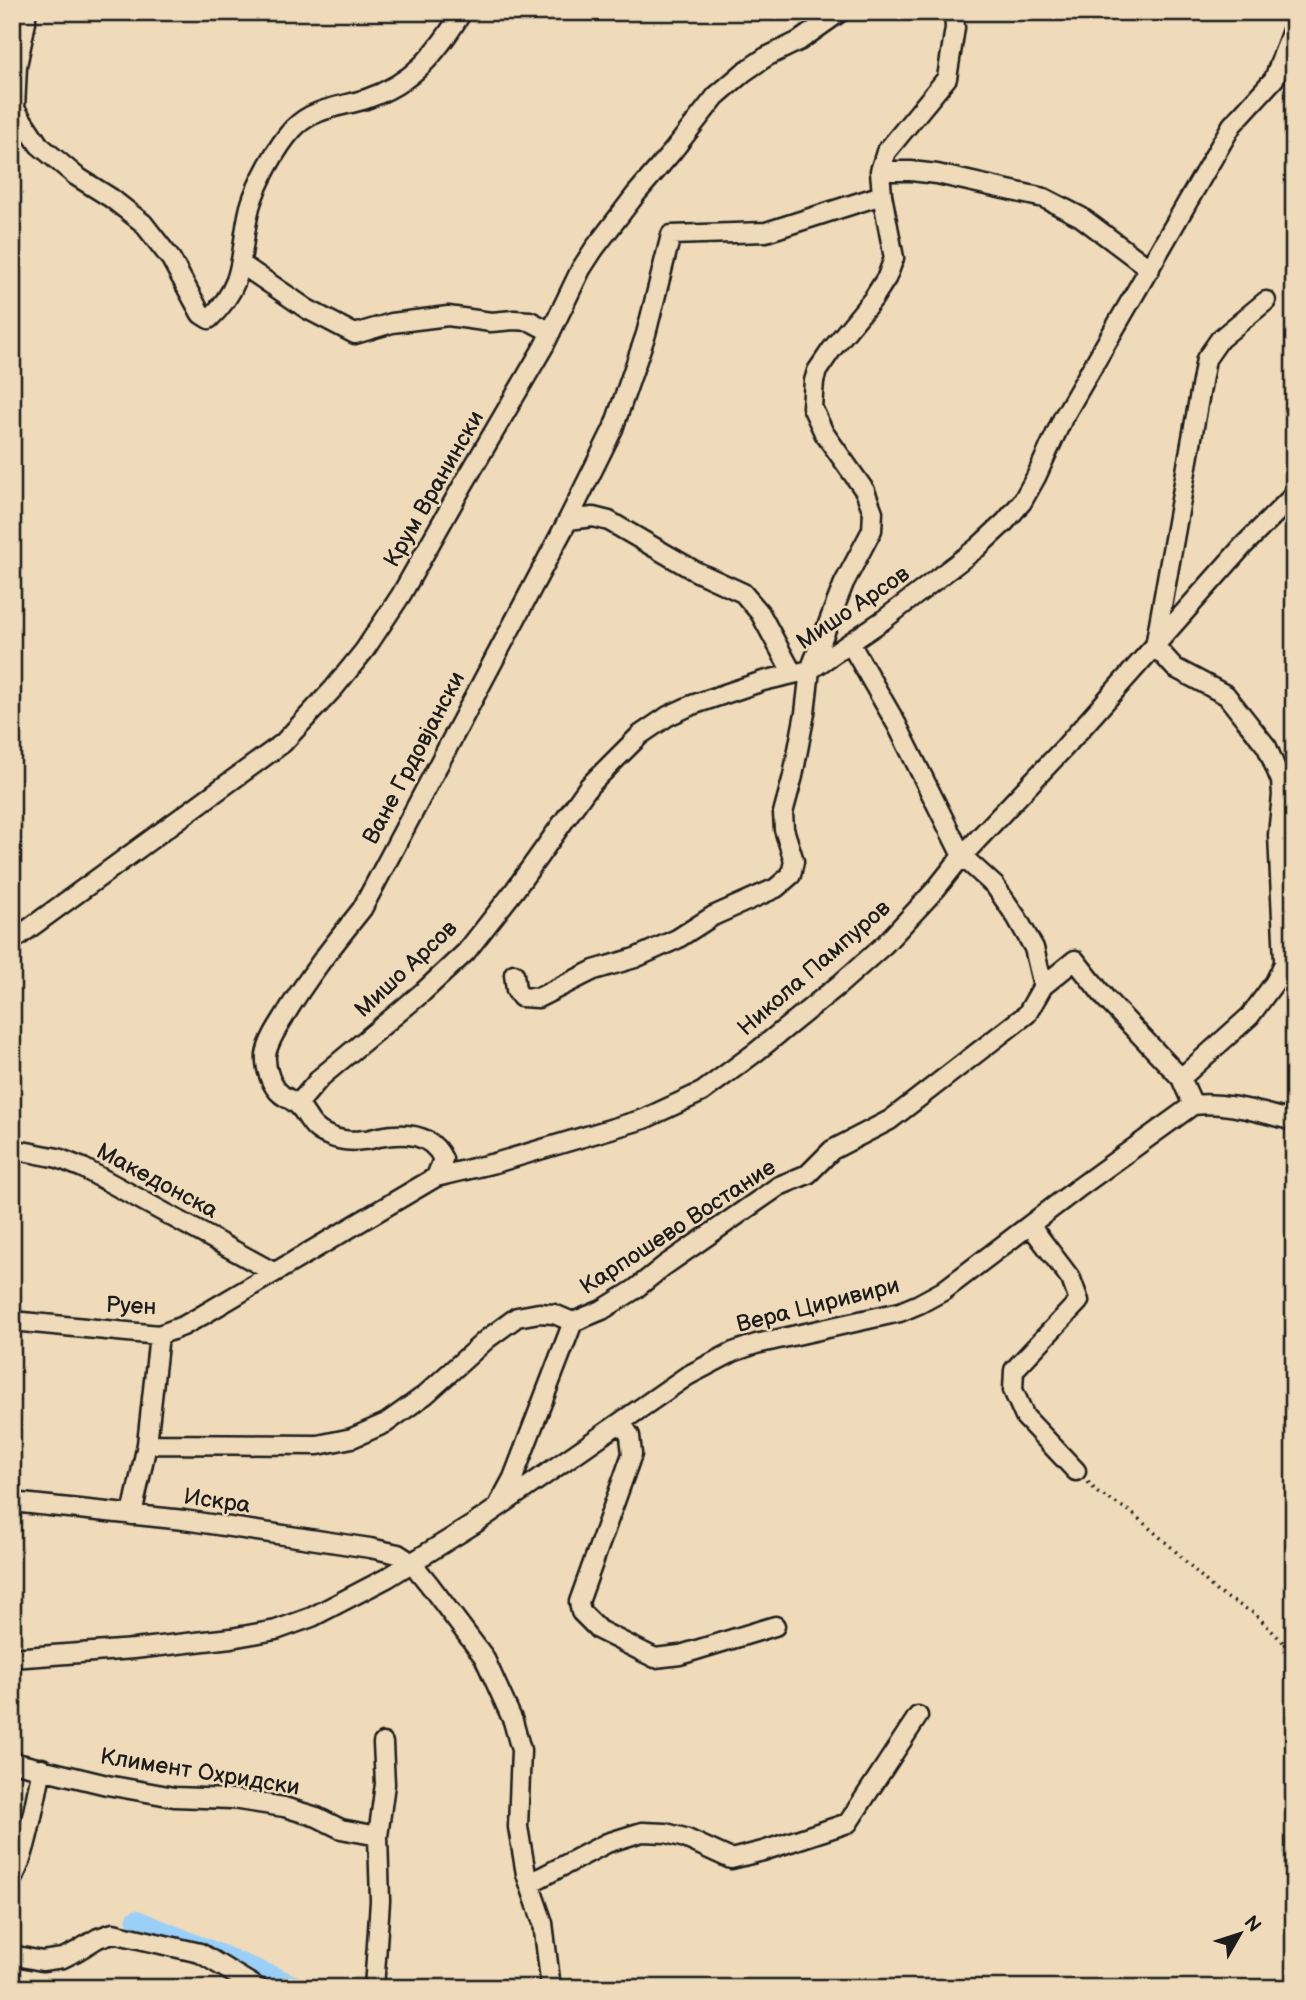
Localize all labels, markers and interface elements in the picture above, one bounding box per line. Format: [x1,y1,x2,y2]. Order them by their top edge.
street label: Крум Вранински [378,406,490,572]
street label: Мишо Арсов [791,560,915,656]
street label: Ване Грдовјански [357,667,471,849]
street label: Никола Пампуров [732,894,896,1042]
street label: Мишо Арсов [349,914,463,1024]
street label: Македонска [91,1137,223,1225]
street label: Карпошево Востание [575,1153,781,1301]
street label: Вера Циривири [734,1271,902,1339]
street label: Руен [105,1291,157,1321]
street label: Искра [182,1482,253,1520]
street label: Климент Охридски [98,1742,302,1802]
north arrow [1204,1898,1274,1968]
text: N [1239,1911,1265,1937]

